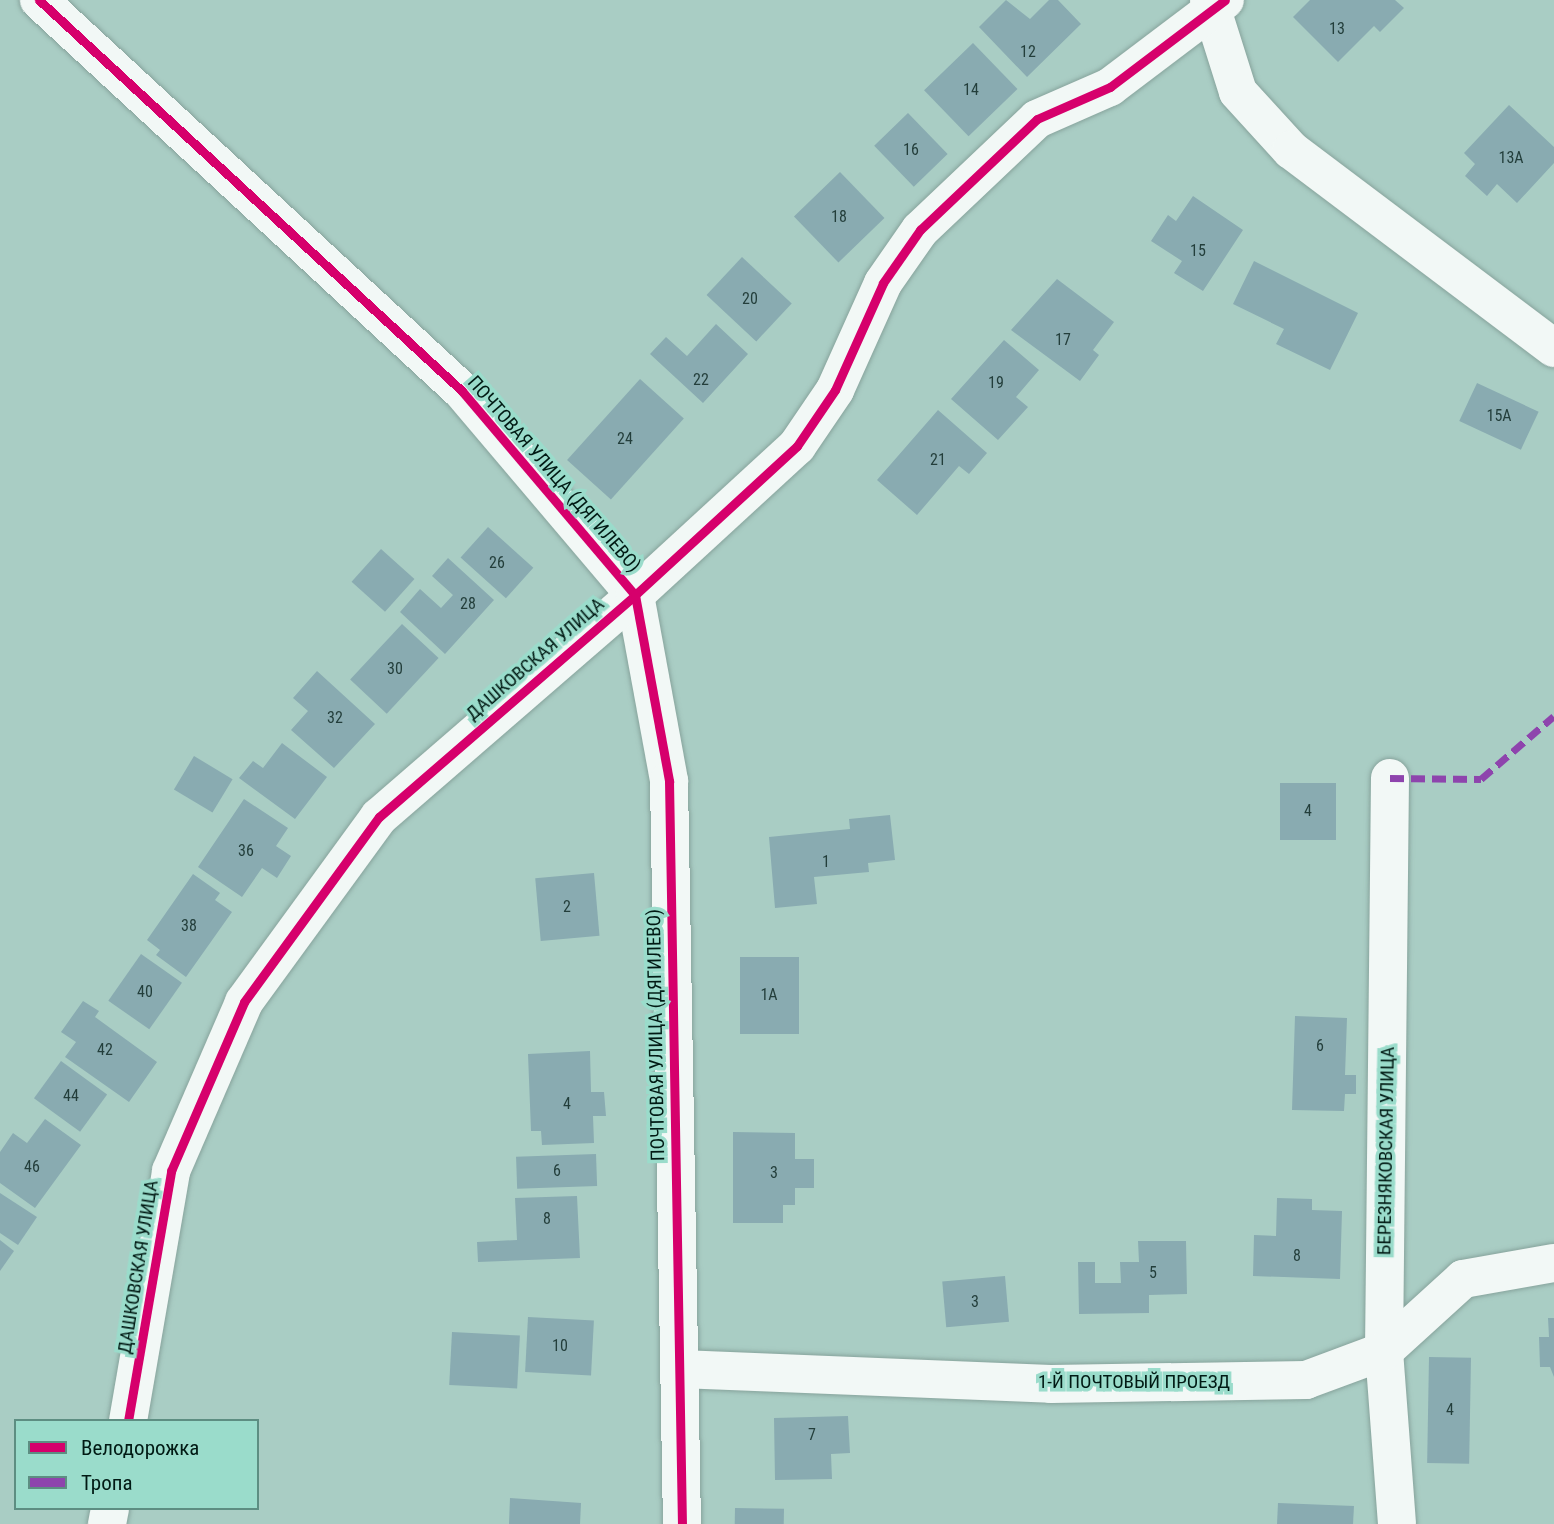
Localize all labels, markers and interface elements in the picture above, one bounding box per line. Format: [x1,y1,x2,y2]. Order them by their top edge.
house number: 13 [1329,19,1345,39]
house number: 12 [1020,42,1036,62]
house number: 14 [963,80,979,100]
house number: 16 [903,140,919,160]
house number: 13А [1498,148,1524,168]
house number: 18 [831,207,847,227]
house number: 15 [1190,241,1206,261]
house number: 20 [742,289,758,309]
house number: 17 [1055,330,1071,350]
house number: 22 [693,370,709,390]
street label: ПОЧТОВАЯ УЛИЦА (ДЯГИЛЕВО) [463,371,645,577]
house number: 19 [988,373,1004,393]
house number: 15А [1486,406,1512,426]
house number: 24 [617,429,633,449]
house number: 21 [930,450,946,470]
house number: 26 [489,553,505,573]
street label: ДАШКОВСКАЯ УЛИЦА [461,593,609,725]
house number: 28 [460,594,476,614]
house number: 30 [387,659,403,679]
house number: 32 [327,708,343,728]
house number: 4 [1304,801,1312,821]
house number: 36 [238,841,254,861]
house number: 1 [822,852,830,872]
house number: 2 [563,897,571,917]
street label: ПОЧТОВАЯ УЛИЦА (ДЯГИЛЕВО) [642,909,670,1161]
house number: 38 [181,916,197,936]
house number: 40 [137,982,153,1002]
house number: 1А [760,985,778,1005]
house number: 6 [1316,1036,1324,1056]
house number: 42 [97,1040,113,1060]
street label: БЕРЕЗНЯКОВСКАЯ УЛИЦА [1373,1047,1399,1255]
house number: 44 [63,1086,79,1106]
house number: 4 [563,1094,571,1114]
house number: 46 [24,1157,40,1177]
house number: 6 [553,1161,561,1181]
house number: 3 [770,1163,778,1183]
street label: ДАШКОВСКАЯ УЛИЦА [113,1179,163,1355]
house number: 8 [543,1209,551,1229]
house number: 8 [1293,1246,1301,1266]
house number: 5 [1149,1263,1157,1283]
house number: 3 [971,1292,979,1312]
house number: 10 [552,1336,568,1356]
street label: 1-Й ПОЧТОВЫЙ ПРОЕЗД [1038,1371,1230,1393]
house number: 4 [1446,1400,1454,1420]
legend [14,1419,259,1510]
house number: 7 [808,1425,816,1445]
text: Велодорожка [81,1436,199,1460]
text: Тропа [81,1471,132,1495]

